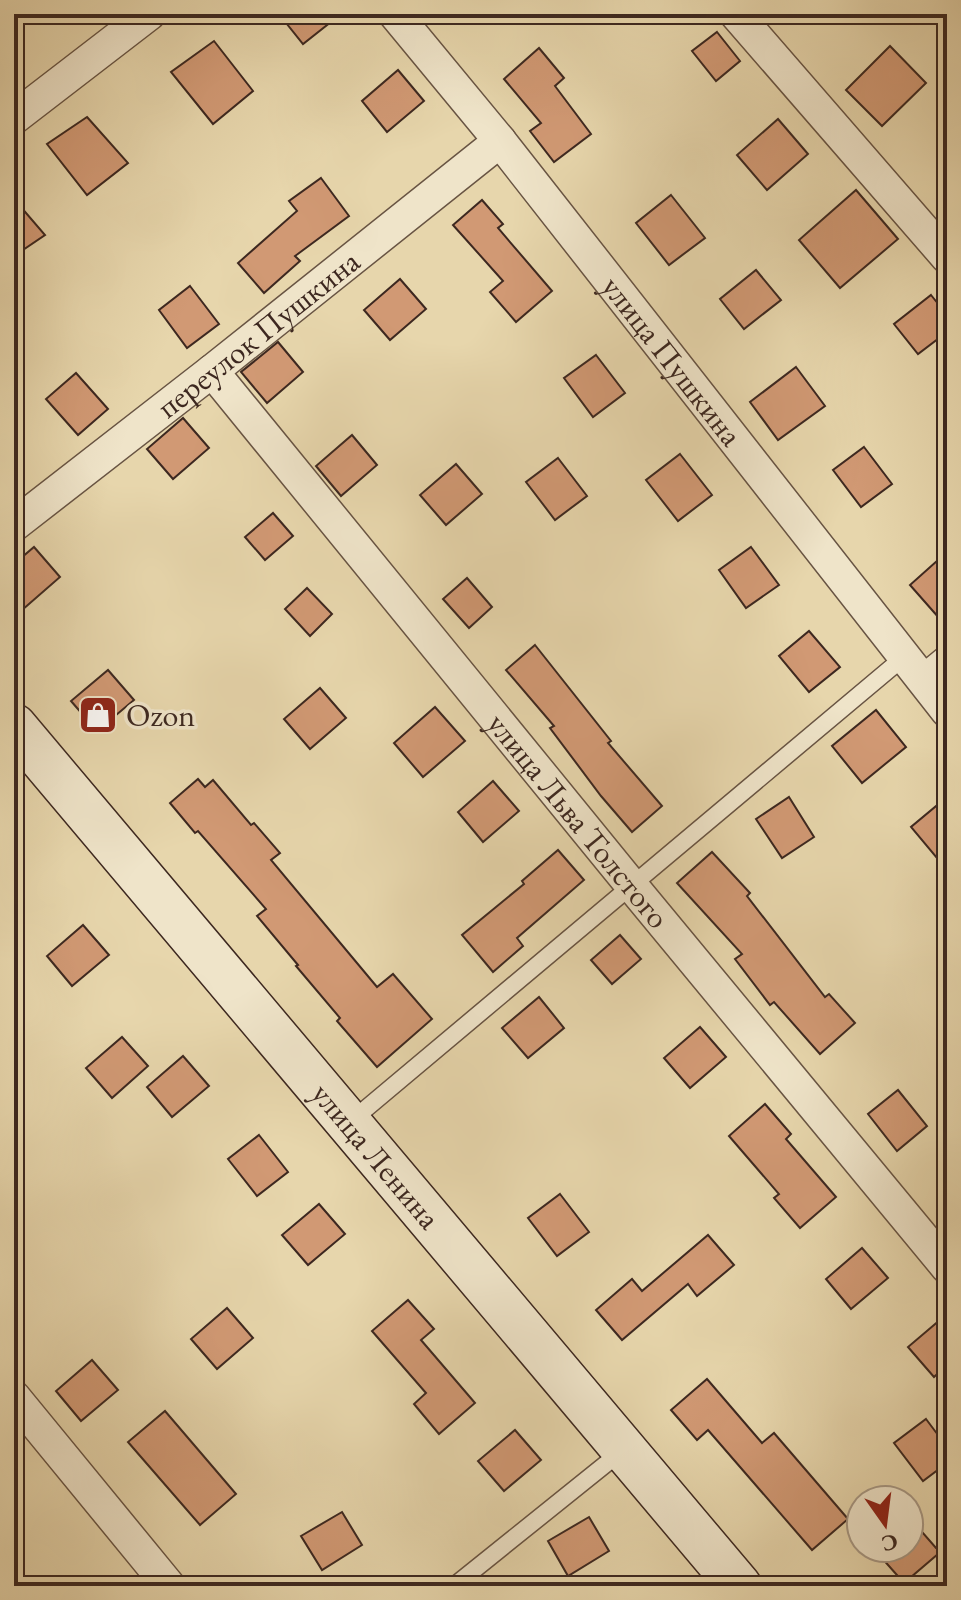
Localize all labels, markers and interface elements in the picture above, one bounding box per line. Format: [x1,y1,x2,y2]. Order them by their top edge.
street label: переулок Пушкина [148,240,368,427]
street label: улица Пушкина [592,267,752,455]
shop icon: Ozon [77,694,119,736]
place label: Ozon [126,694,195,736]
street label: улица Льва Толстого [478,704,679,937]
street label: улица Ленина [302,1074,450,1238]
north arrow [845,1484,925,1564]
text: С [879,1527,901,1559]

